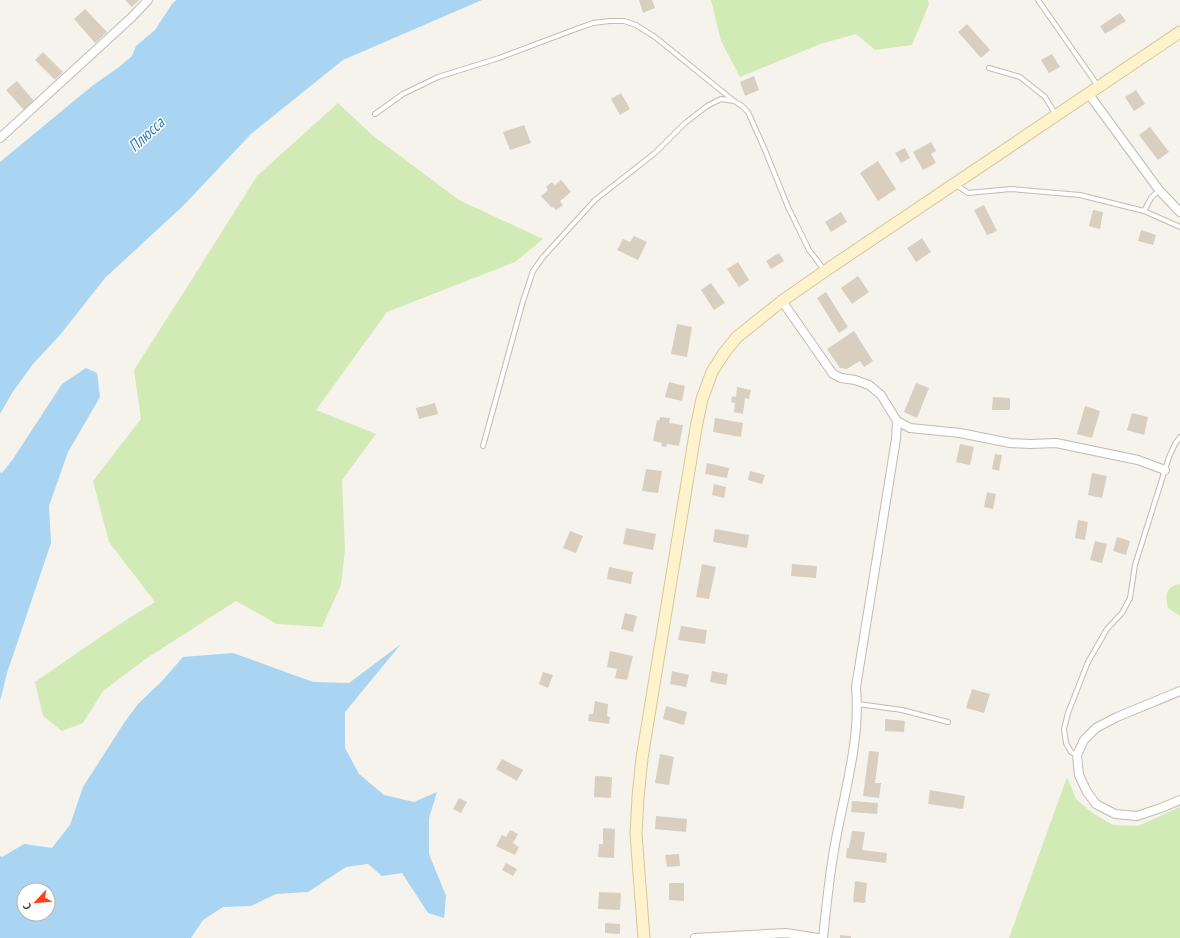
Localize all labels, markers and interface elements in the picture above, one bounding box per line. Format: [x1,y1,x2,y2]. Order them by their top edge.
water label: Плюсса [124,111,169,156]
north arrow [16,882,56,922]
text: С [20,901,34,912]

